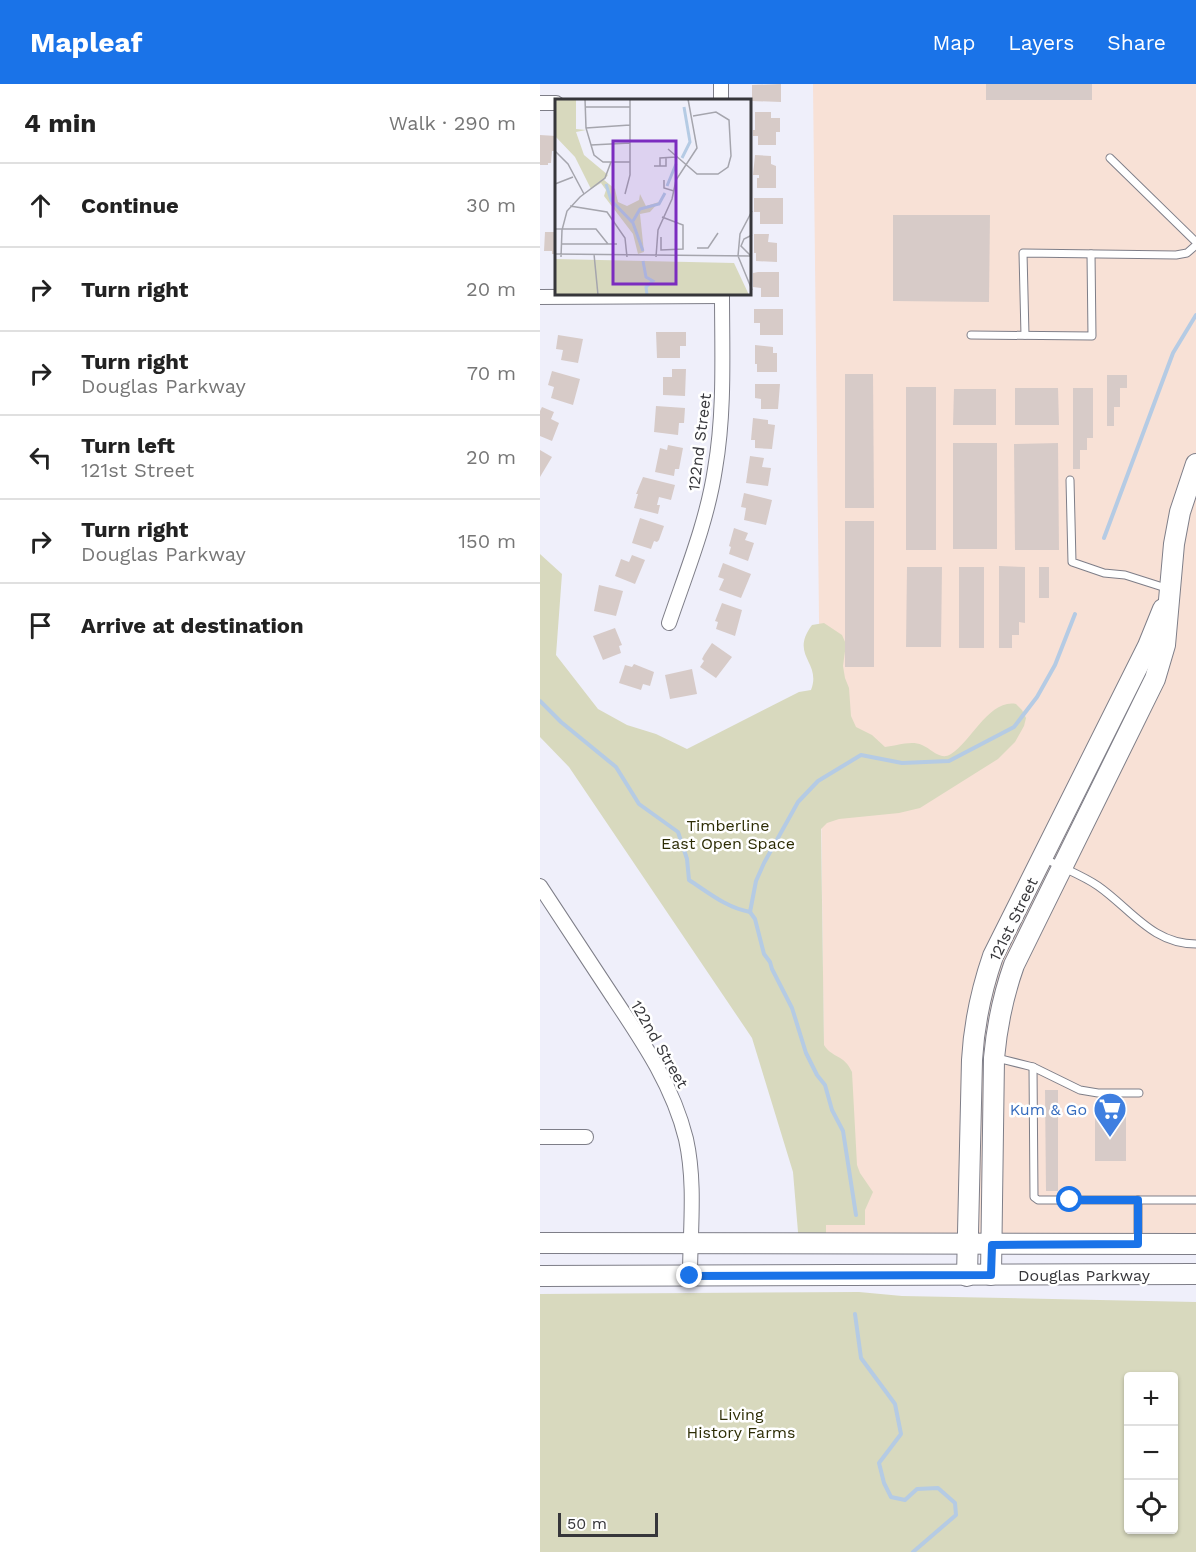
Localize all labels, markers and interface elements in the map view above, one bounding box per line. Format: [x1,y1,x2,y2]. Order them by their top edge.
text: Mapleaf [30,26,142,59]
text: Map [932,30,975,55]
text: Layers [1008,30,1074,55]
text: Share [1107,30,1166,55]
inset map [555,99,752,296]
text: 4 min [24,108,96,138]
text: Walk · 290 m [389,111,516,135]
icon: ahead [24,189,57,222]
text: Continue [81,193,179,218]
text: 30 m [466,193,516,217]
icon: right [24,273,57,306]
text: Turn right [81,277,188,302]
text: 20 m [466,277,516,301]
text: Turn right [81,349,188,374]
icon: right [24,357,57,390]
text: 70 m [467,361,516,385]
text: Douglas Parkway [81,374,246,398]
street label: 122nd Street [684,392,715,492]
text: Turn left [81,433,175,458]
icon: left [24,441,57,474]
text: 20 m [466,445,516,469]
text: 121st Street [81,458,194,482]
text: Turn right [81,517,188,542]
icon: right [24,525,57,558]
text: 150 m [458,529,516,553]
text: Douglas Parkway [81,542,246,566]
icon: arrive [24,609,57,642]
text: Arrive at destination [81,613,304,638]
park label: Timberline East Open Space [661,816,795,853]
street label: 121st Street [985,874,1042,964]
street label: 122nd Street [627,997,693,1092]
supermarket icon: Kum & Go [1092,1091,1128,1138]
place label: Kum & Go [1010,1100,1087,1119]
route start [1056,1186,1082,1212]
route end [676,1262,702,1288]
street label: Douglas Parkway [1018,1266,1151,1285]
map controls [1124,1372,1178,1534]
button: + [1124,1372,1178,1426]
park label: Living History Farms [687,1405,795,1442]
button: − [1124,1426,1178,1480]
button: locate [1124,1480,1178,1534]
scale bar [558,1510,658,1538]
text: 50 m [567,1514,607,1533]

